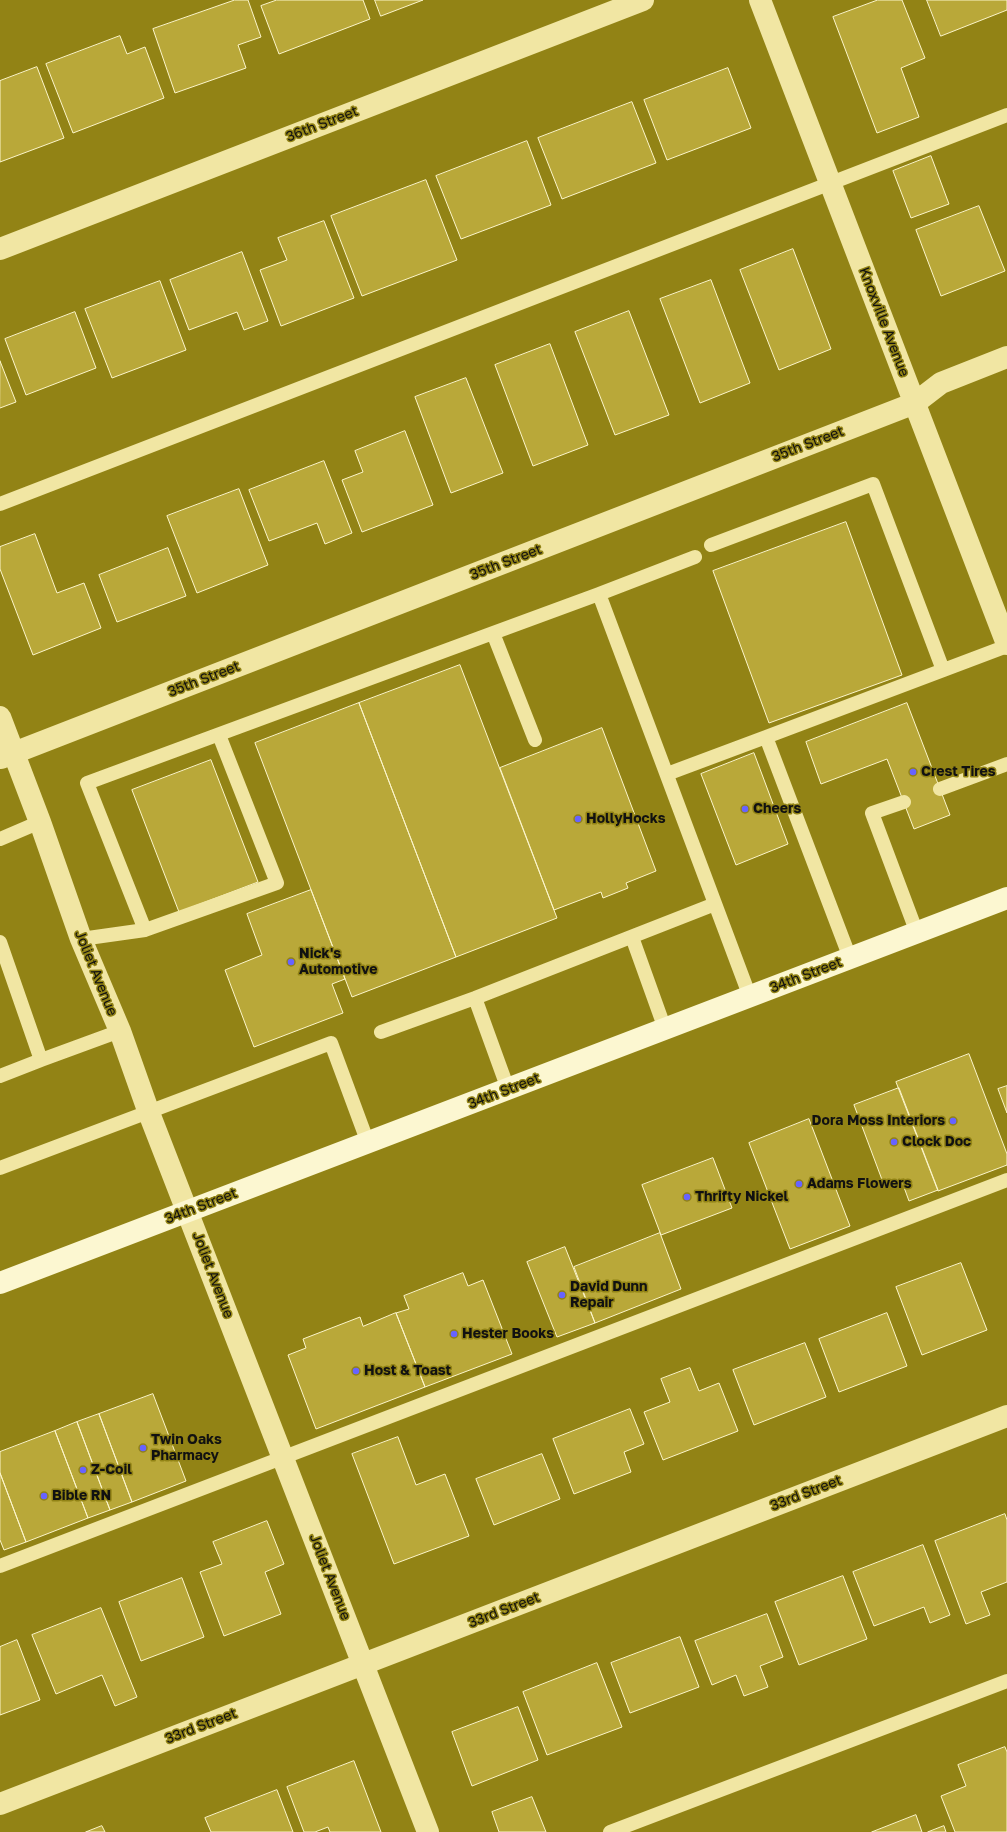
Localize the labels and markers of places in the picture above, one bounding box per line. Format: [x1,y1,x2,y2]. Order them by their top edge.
place label: Crest Tires [921,764,996,780]
marker: Crest Tires [908,767,918,777]
place label: Cheers [753,801,801,817]
marker: Cheers [740,804,750,814]
place label: HollyHocks [586,811,666,827]
marker: HollyHocks [573,814,583,824]
place label: Nick's Automotive [299,946,377,978]
marker: Nick's Automotive [286,957,296,967]
place label: Dora Moss Interiors [812,1113,945,1129]
marker: Dora Moss Interiors [948,1116,958,1126]
place label: Clock Doc [902,1134,971,1150]
marker: Clock Doc [889,1137,899,1147]
place label: Adams Flowers [807,1176,912,1192]
marker: Adams Flowers [794,1179,804,1189]
place label: Thrifty Nickel [695,1189,788,1205]
marker: Thrifty Nickel [682,1192,692,1202]
place label: David Dunn Repair [570,1279,648,1312]
marker: David Dunn Repair [557,1290,567,1300]
place label: Hester Books [462,1326,554,1342]
marker: Hester Books [449,1329,459,1339]
place label: Host & Toast [364,1363,451,1379]
marker: Host & Toast [351,1366,361,1376]
place label: Twin Oaks Pharmacy [151,1432,222,1464]
marker: Twin Oaks Pharmacy [138,1443,148,1453]
place label: Z-Coil [91,1462,132,1478]
marker: Z-Coil [78,1465,88,1475]
place label: Bible RN [52,1488,111,1504]
marker: Bible RN [39,1491,49,1501]

